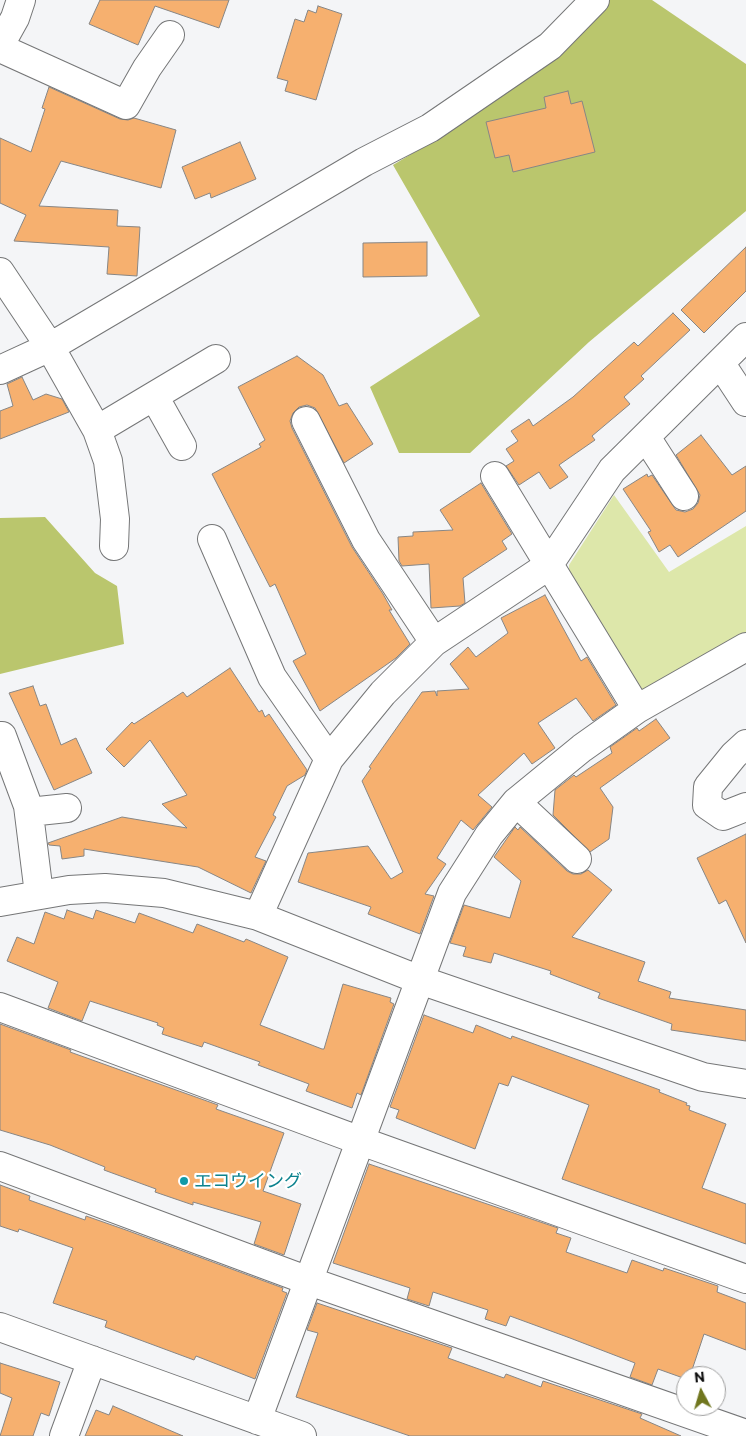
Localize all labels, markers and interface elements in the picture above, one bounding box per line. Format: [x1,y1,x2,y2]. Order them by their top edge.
place label: エコウイング [194,1170,302,1192]
marker: エコウイング [178,1175,190,1187]
north arrow [676,1366,726,1416]
text: N [693,1368,706,1386]

